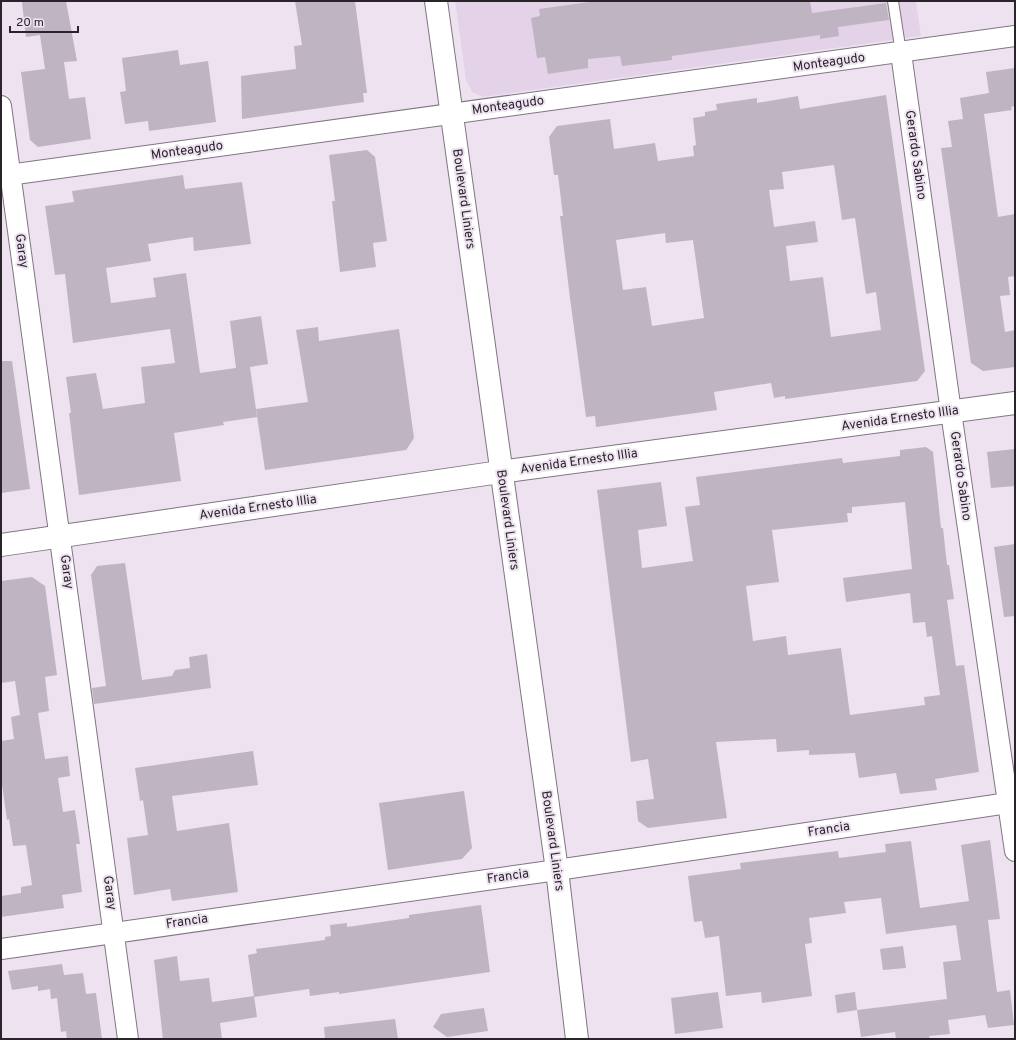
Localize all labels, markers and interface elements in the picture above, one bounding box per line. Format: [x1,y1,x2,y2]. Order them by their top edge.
scale bar [10,8,78,34]
text: 20 m [16,15,44,31]
street label: Monteagudo [792,50,866,76]
street label: Monteagudo [471,93,545,119]
street label: Gerardo Sabino [901,109,929,201]
street label: Monteagudo [150,138,224,164]
street label: Boulevard Liniers [448,148,478,250]
street label: Garay [11,233,31,269]
street label: Avenida Ernesto Illia [840,403,960,435]
street label: Gerardo Sabino [946,430,974,522]
street label: Avenida Ernesto Illia [519,446,639,478]
street label: Boulevard Liniers [492,469,522,571]
street label: Avenida Ernesto Illia [198,492,318,524]
street label: Garay [56,554,76,590]
street label: Boulevard Liniers [537,790,567,892]
street label: Francia [807,819,851,841]
street label: Francia [486,866,530,888]
street label: Garay [99,875,119,911]
street label: Francia [165,911,209,933]

